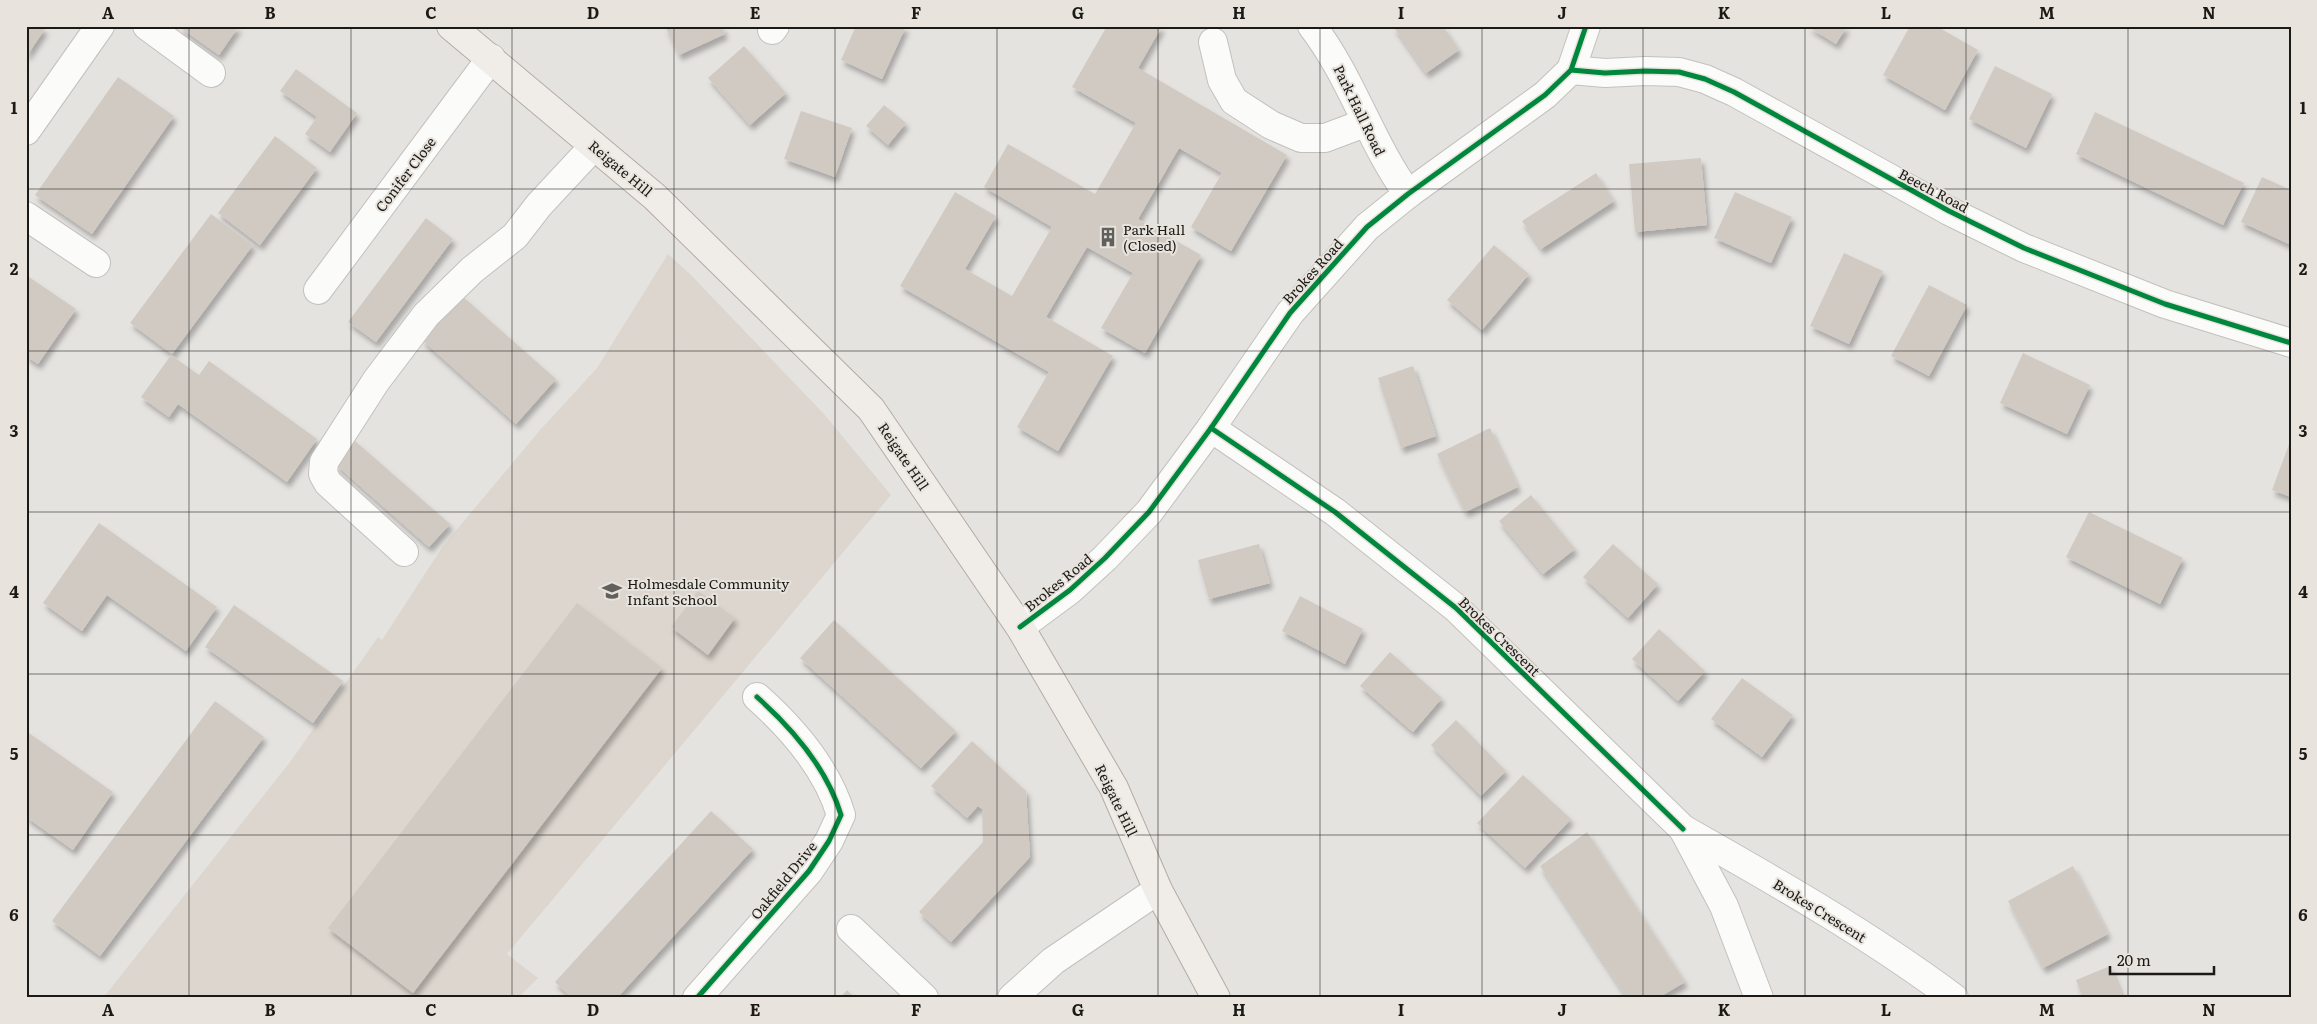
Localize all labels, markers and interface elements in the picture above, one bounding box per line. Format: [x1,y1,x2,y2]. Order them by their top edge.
text: A [102,0,114,24]
text: B [264,0,276,24]
text: C [425,0,437,24]
text: D [587,0,599,24]
text: E [750,0,761,24]
text: F [911,0,921,24]
text: G [1072,0,1084,24]
text: H [1232,0,1246,24]
text: I [1398,0,1404,24]
text: J [1557,0,1567,24]
text: K [1718,0,1731,24]
text: L [1881,0,1891,24]
text: M [2039,0,2055,24]
text: N [2202,0,2216,24]
street label: Park Hall Road [1329,61,1391,159]
text: 1 [11,95,18,119]
text: 1 [2300,95,2307,119]
street label: Conifer Close [370,132,440,216]
street label: Reigate Hill [585,135,657,201]
street label: Beech Road [1895,163,1973,217]
place label: Park Hall (Closed) [1123,219,1185,255]
building icon: Park Hall (Closed) [1097,226,1119,248]
street label: Brokes Road [1277,233,1347,308]
text: 2 [10,256,19,280]
text: 2 [2299,256,2308,280]
text: 3 [10,418,19,442]
street label: Reigate Hill [874,418,934,494]
text: 3 [2299,418,2308,442]
street label: Brokes Road [1020,548,1097,616]
place label: Holmesdale Community Infant School [627,573,790,609]
text: 4 [9,579,19,603]
text: 4 [2298,579,2308,603]
school or university icon: Holmesdale Community Infant School [601,580,623,602]
street label: Brokes Crescent [1455,592,1545,680]
text: 5 [10,741,19,765]
text: 5 [2299,741,2308,765]
street label: Reigate Hill [1091,761,1143,840]
street label: Oakfield Drive [745,837,821,923]
street label: Brokes Crescent [1770,873,1871,947]
text: 6 [9,902,19,926]
text: 6 [2298,902,2308,926]
scale bar [2110,944,2213,976]
text: 20 m [2117,948,2151,971]
text: A [102,997,114,1021]
text: B [264,997,276,1021]
text: C [425,997,437,1021]
text: D [587,997,599,1021]
text: E [750,997,761,1021]
text: F [911,997,921,1021]
text: G [1072,997,1084,1021]
text: H [1232,997,1246,1021]
text: I [1398,997,1404,1021]
text: J [1557,997,1567,1021]
text: K [1718,997,1731,1021]
text: L [1881,997,1891,1021]
text: M [2039,997,2055,1021]
text: N [2202,997,2216,1021]

